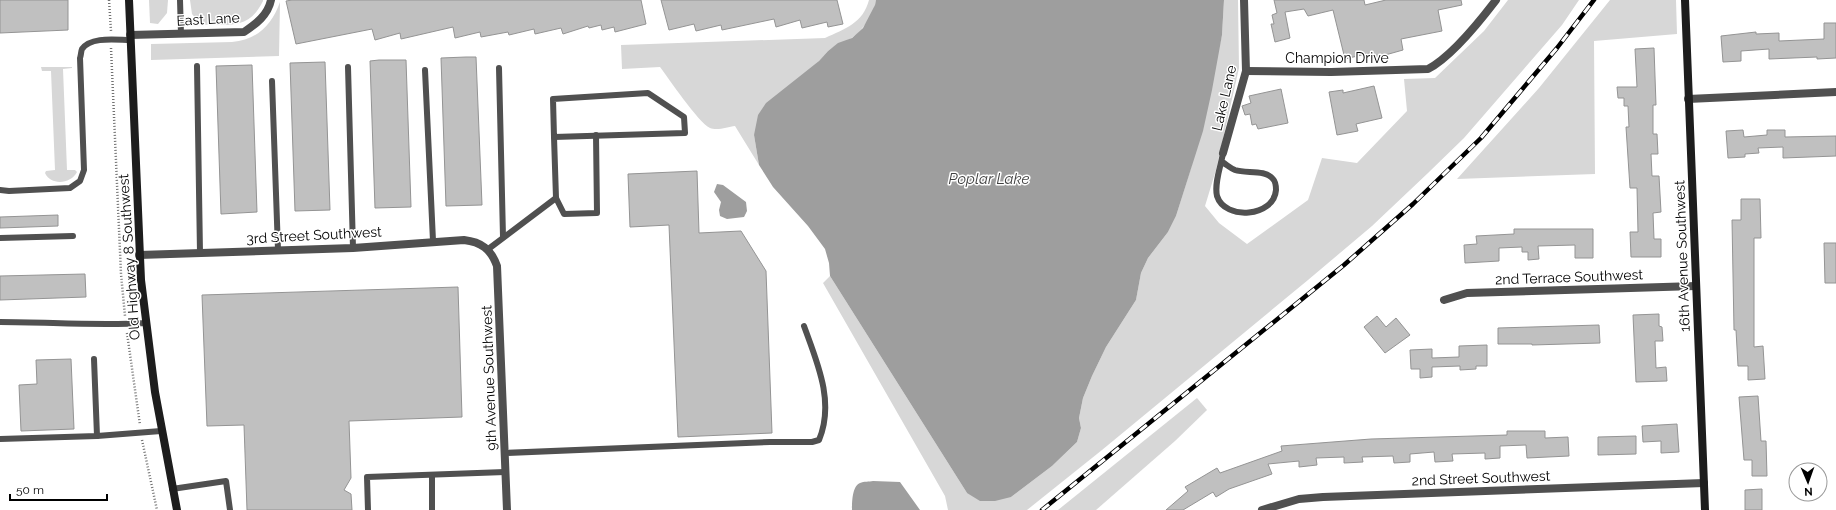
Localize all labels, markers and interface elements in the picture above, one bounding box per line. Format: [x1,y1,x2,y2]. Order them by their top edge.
street label: East Lane [176,9,240,29]
street label: Champion Drive [1285,50,1389,66]
street label: Lake Lane [1209,64,1239,132]
water label: Poplar Lake [949,170,1029,188]
street label: Old Highway 8 Southwest [115,173,143,341]
street label: 16th Avenue Southwest [1671,180,1693,332]
street label: 3rd Street Southwest [246,223,382,247]
street label: 2nd Terrace Southwest [1495,266,1644,288]
street label: 9th Avenue Southwest [478,305,500,451]
north arrow [1788,462,1828,502]
street label: 2nd Street Southwest [1411,468,1551,488]
scale bar [10,476,107,502]
text: 50 m [16,483,44,497]
text: N [1804,485,1813,498]

